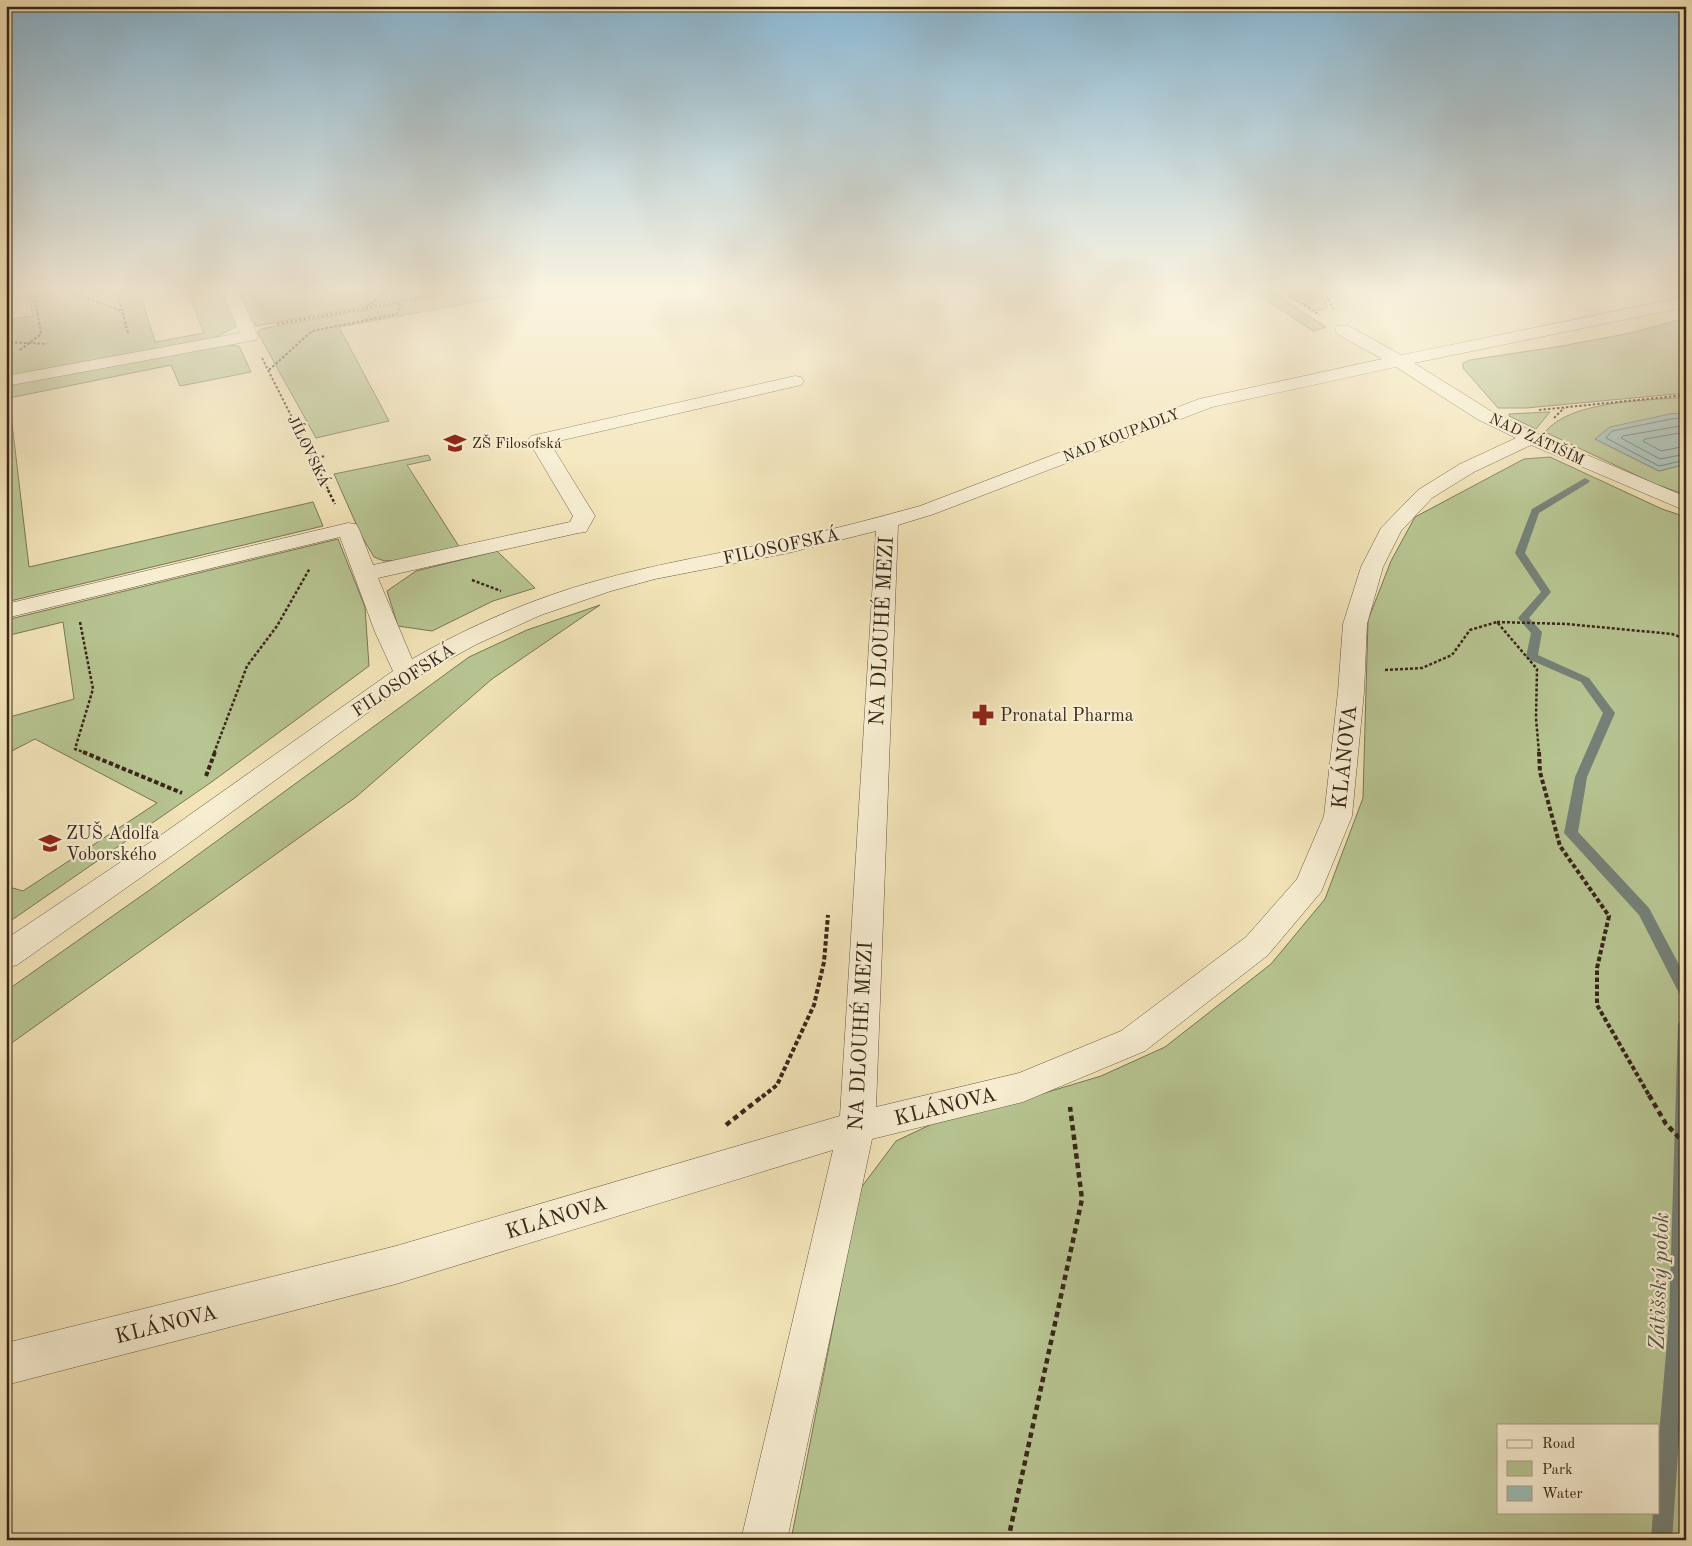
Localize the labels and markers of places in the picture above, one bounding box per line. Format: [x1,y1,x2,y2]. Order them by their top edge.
school or university icon: ZŠ Filosofská [442,430,468,456]
place label: ZŠ Filosofská [472,434,562,452]
pharmacy icon: Pronatal Pharma [970,702,996,728]
place label: Pronatal Pharma [1000,707,1134,725]
place label: ZUŠ Adolfa Voborského [66,820,160,864]
school or university icon: ZUŠ Adolfa Voborského [37,830,63,856]

